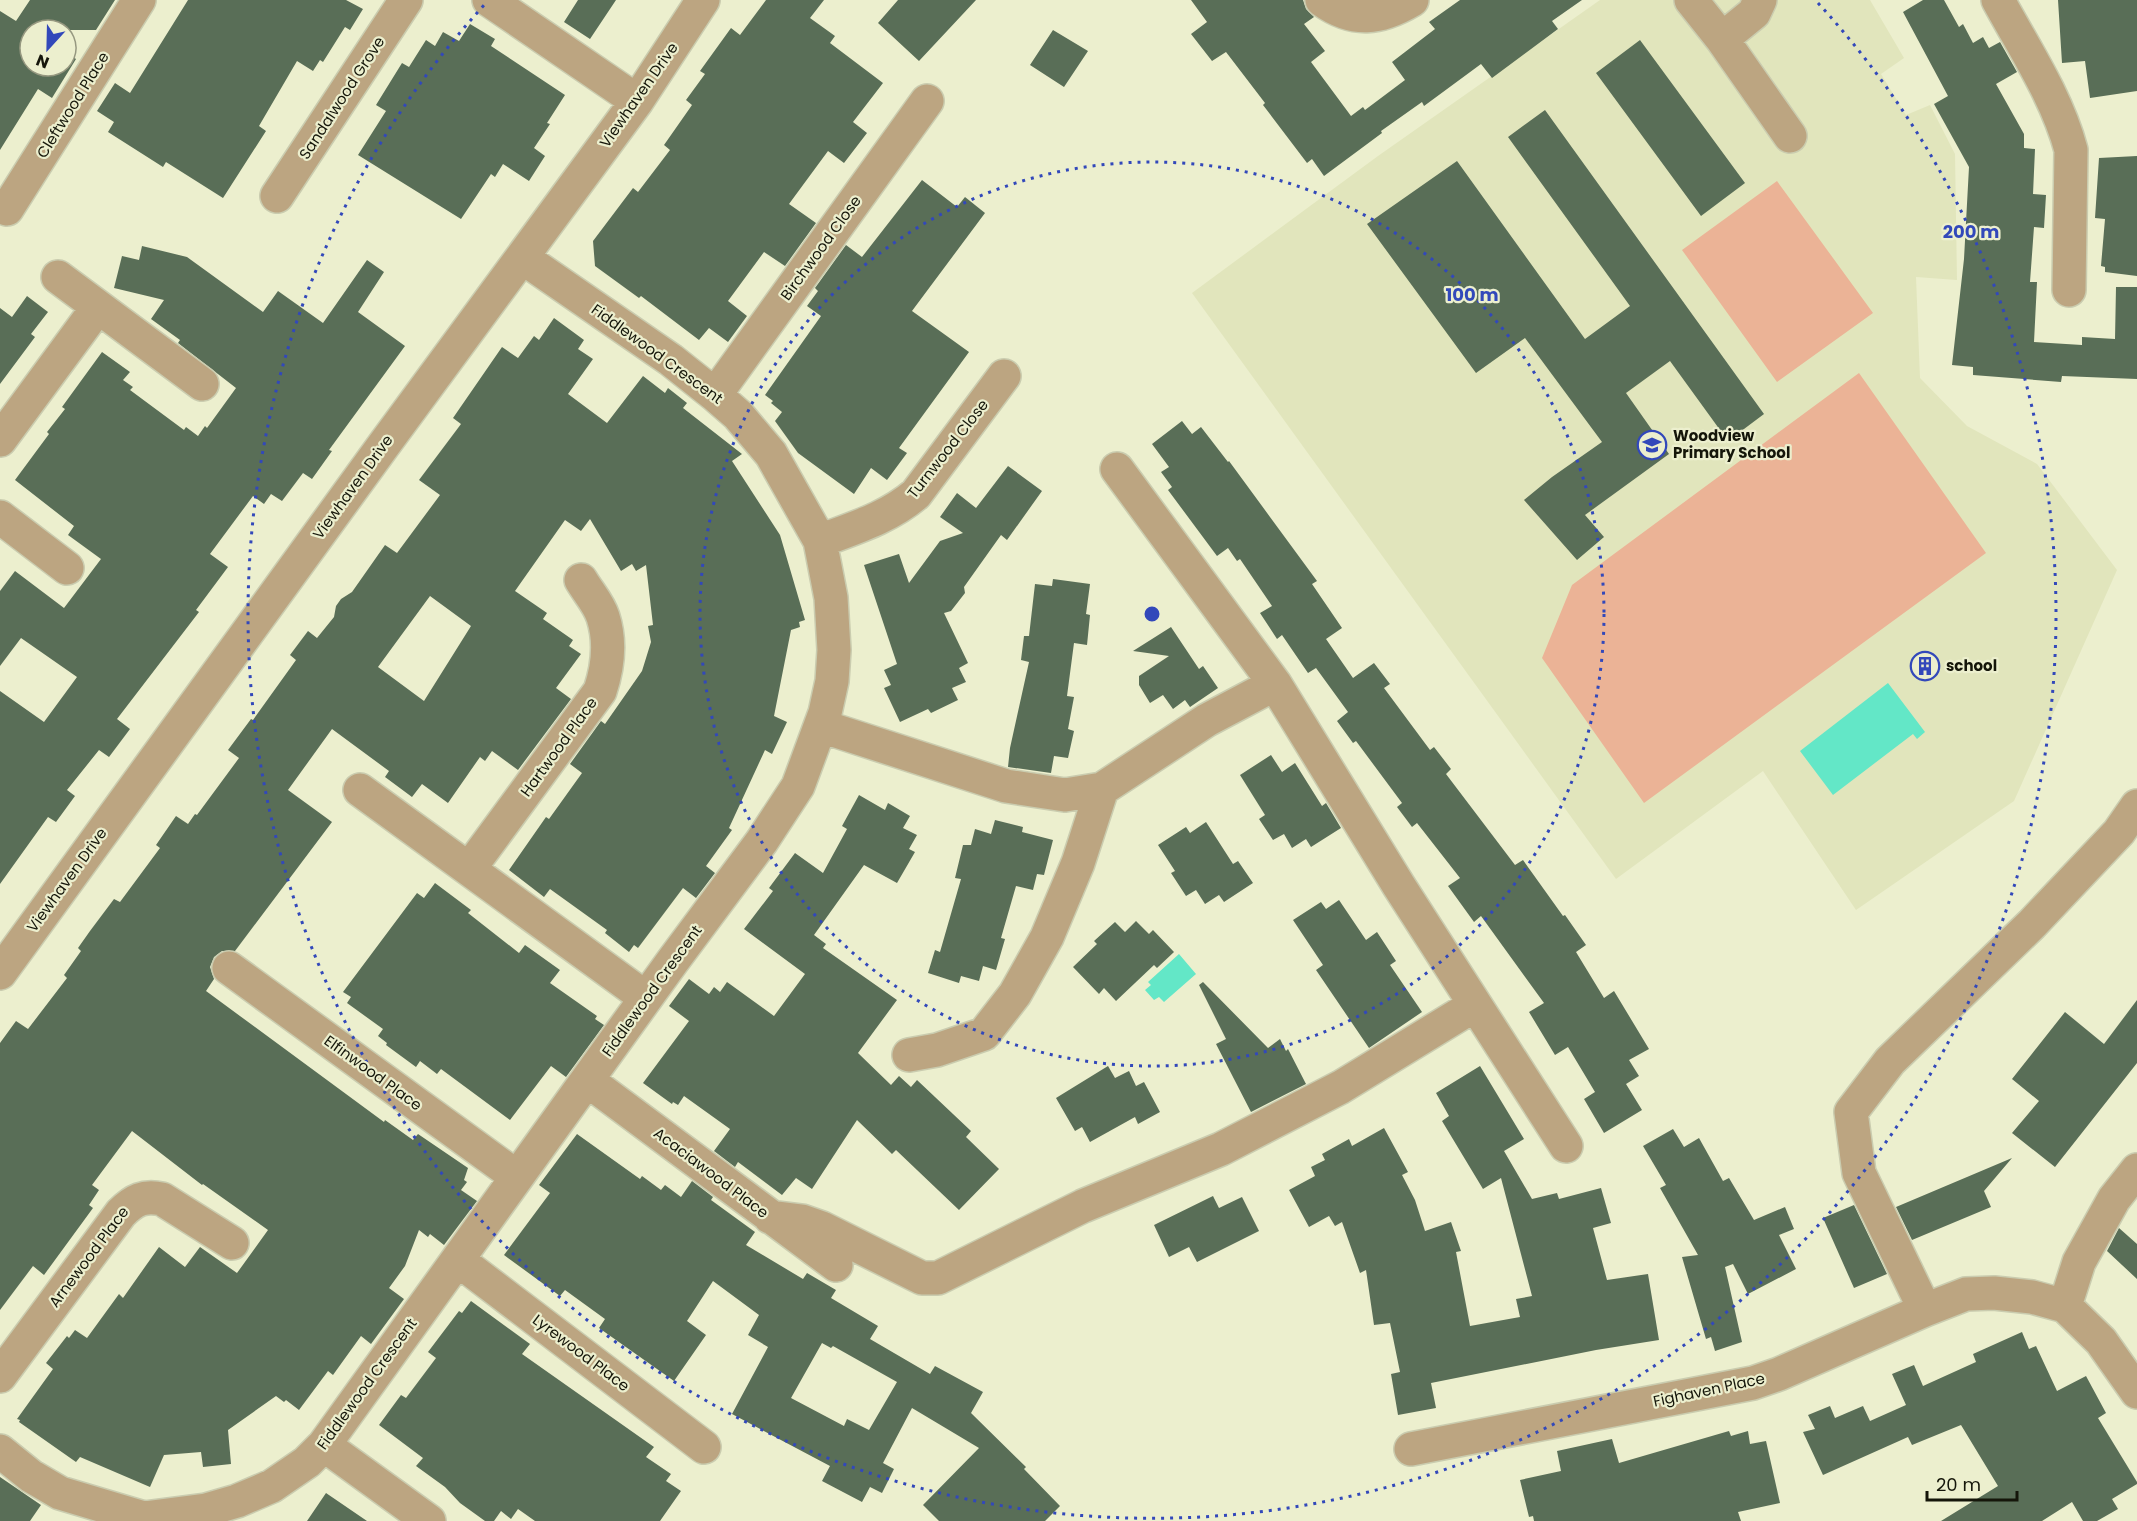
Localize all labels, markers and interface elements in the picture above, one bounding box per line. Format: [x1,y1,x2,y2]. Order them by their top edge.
north arrow [18,18,78,78]
street label: Sandalwood Grove [294,32,389,163]
street label: Viewhaven Drive [594,38,683,152]
street label: Cleftwood Place [31,48,114,162]
text: N [33,49,52,74]
street label: Birchwood Close [775,191,866,304]
text: 200 m [1943,219,1999,244]
text: 100 m [1445,282,1499,307]
street label: Fiddlewood Crescent [587,299,727,409]
street label: Turnwood Close [902,395,993,503]
place label: Woodview Primary School [1673,425,1790,463]
school or university icon: Woodview Primary School [1636,429,1668,461]
street label: Viewhaven Drive [308,430,398,543]
centre of rings [1142,604,1162,624]
building icon: school [1909,650,1941,682]
place label: school [1946,655,1997,676]
street label: Hartwood Place [515,693,602,801]
street label: Viewhaven Drive [22,823,112,936]
street label: Fiddlewood Crescent [597,921,707,1061]
street label: Elfinwood Place [320,1030,426,1115]
street label: Acaciawood Place [650,1122,773,1223]
street label: Arnewood Place [44,1202,133,1311]
street label: Lyrewood Place [529,1309,634,1396]
street label: Fiddlewood Crescent [312,1314,422,1454]
street label: Fighaven Place [1651,1367,1767,1412]
scale bar [1927,1464,2017,1502]
text: 20 m [1936,1472,1981,1497]

